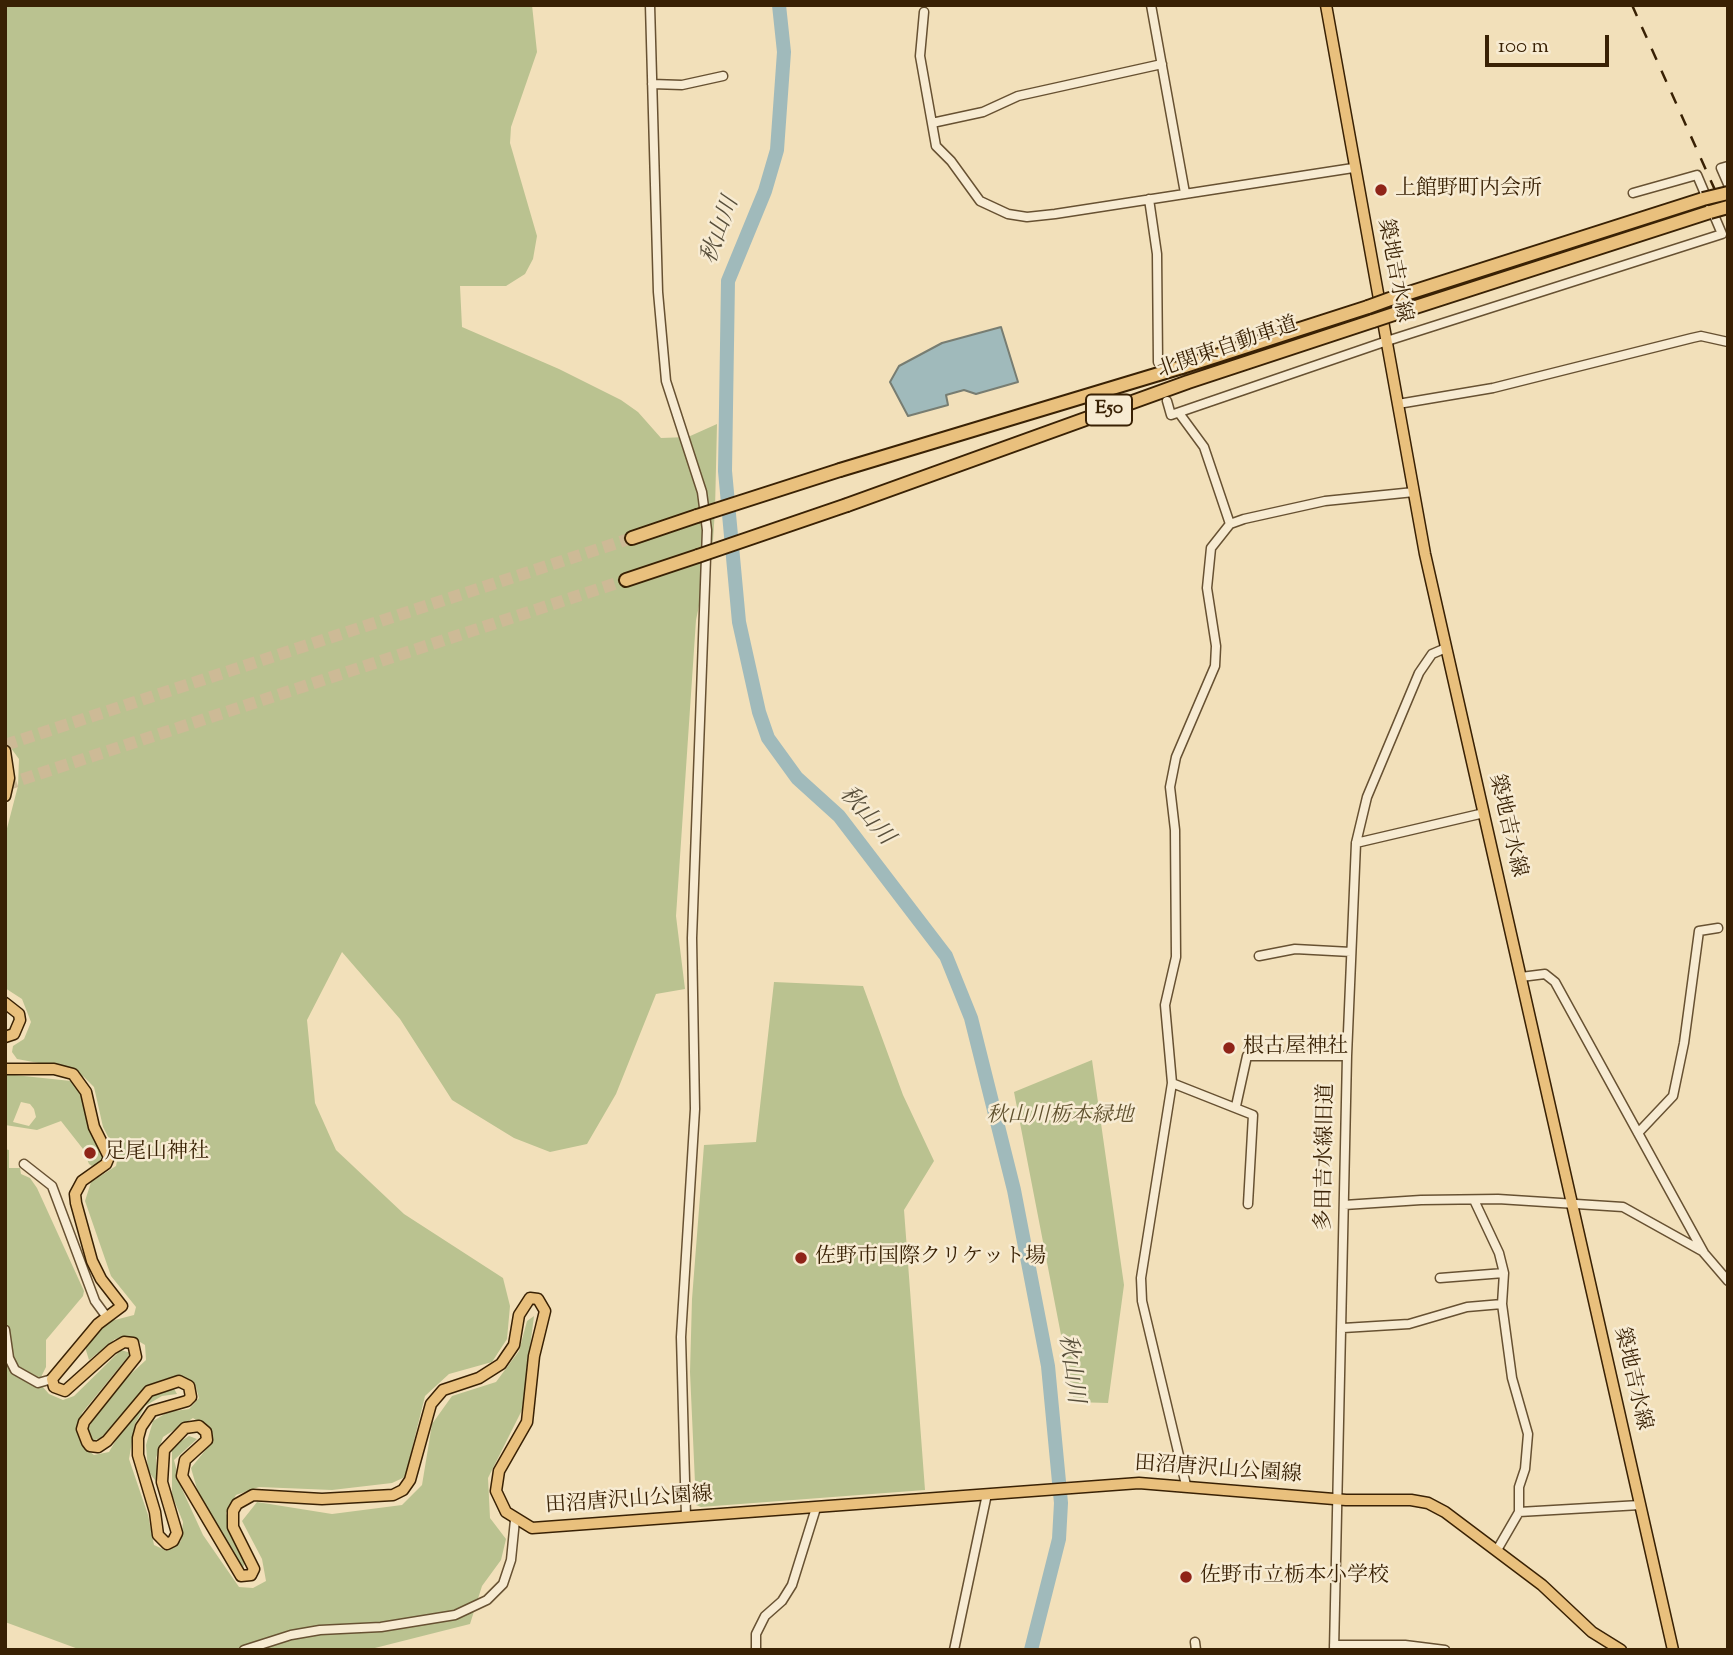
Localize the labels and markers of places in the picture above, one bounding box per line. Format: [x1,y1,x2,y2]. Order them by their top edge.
place label: 上館野町内会所 [1395,177,1542,203]
marker: 上館野町内会所 [1373,182,1389,198]
place label: 根古屋神社 [1243,1035,1348,1061]
marker: 根古屋神社 [1221,1040,1237,1056]
place label: 足尾山神社 [104,1140,209,1166]
marker: 足尾山神社 [82,1145,98,1161]
place label: 佐野市国際クリケット場 [815,1245,1046,1271]
marker: 佐野市国際クリケット場 [793,1250,809,1266]
place label: 佐野市立栃本小学校 [1200,1564,1389,1590]
marker: 佐野市立栃本小学校 [1178,1569,1194,1585]

